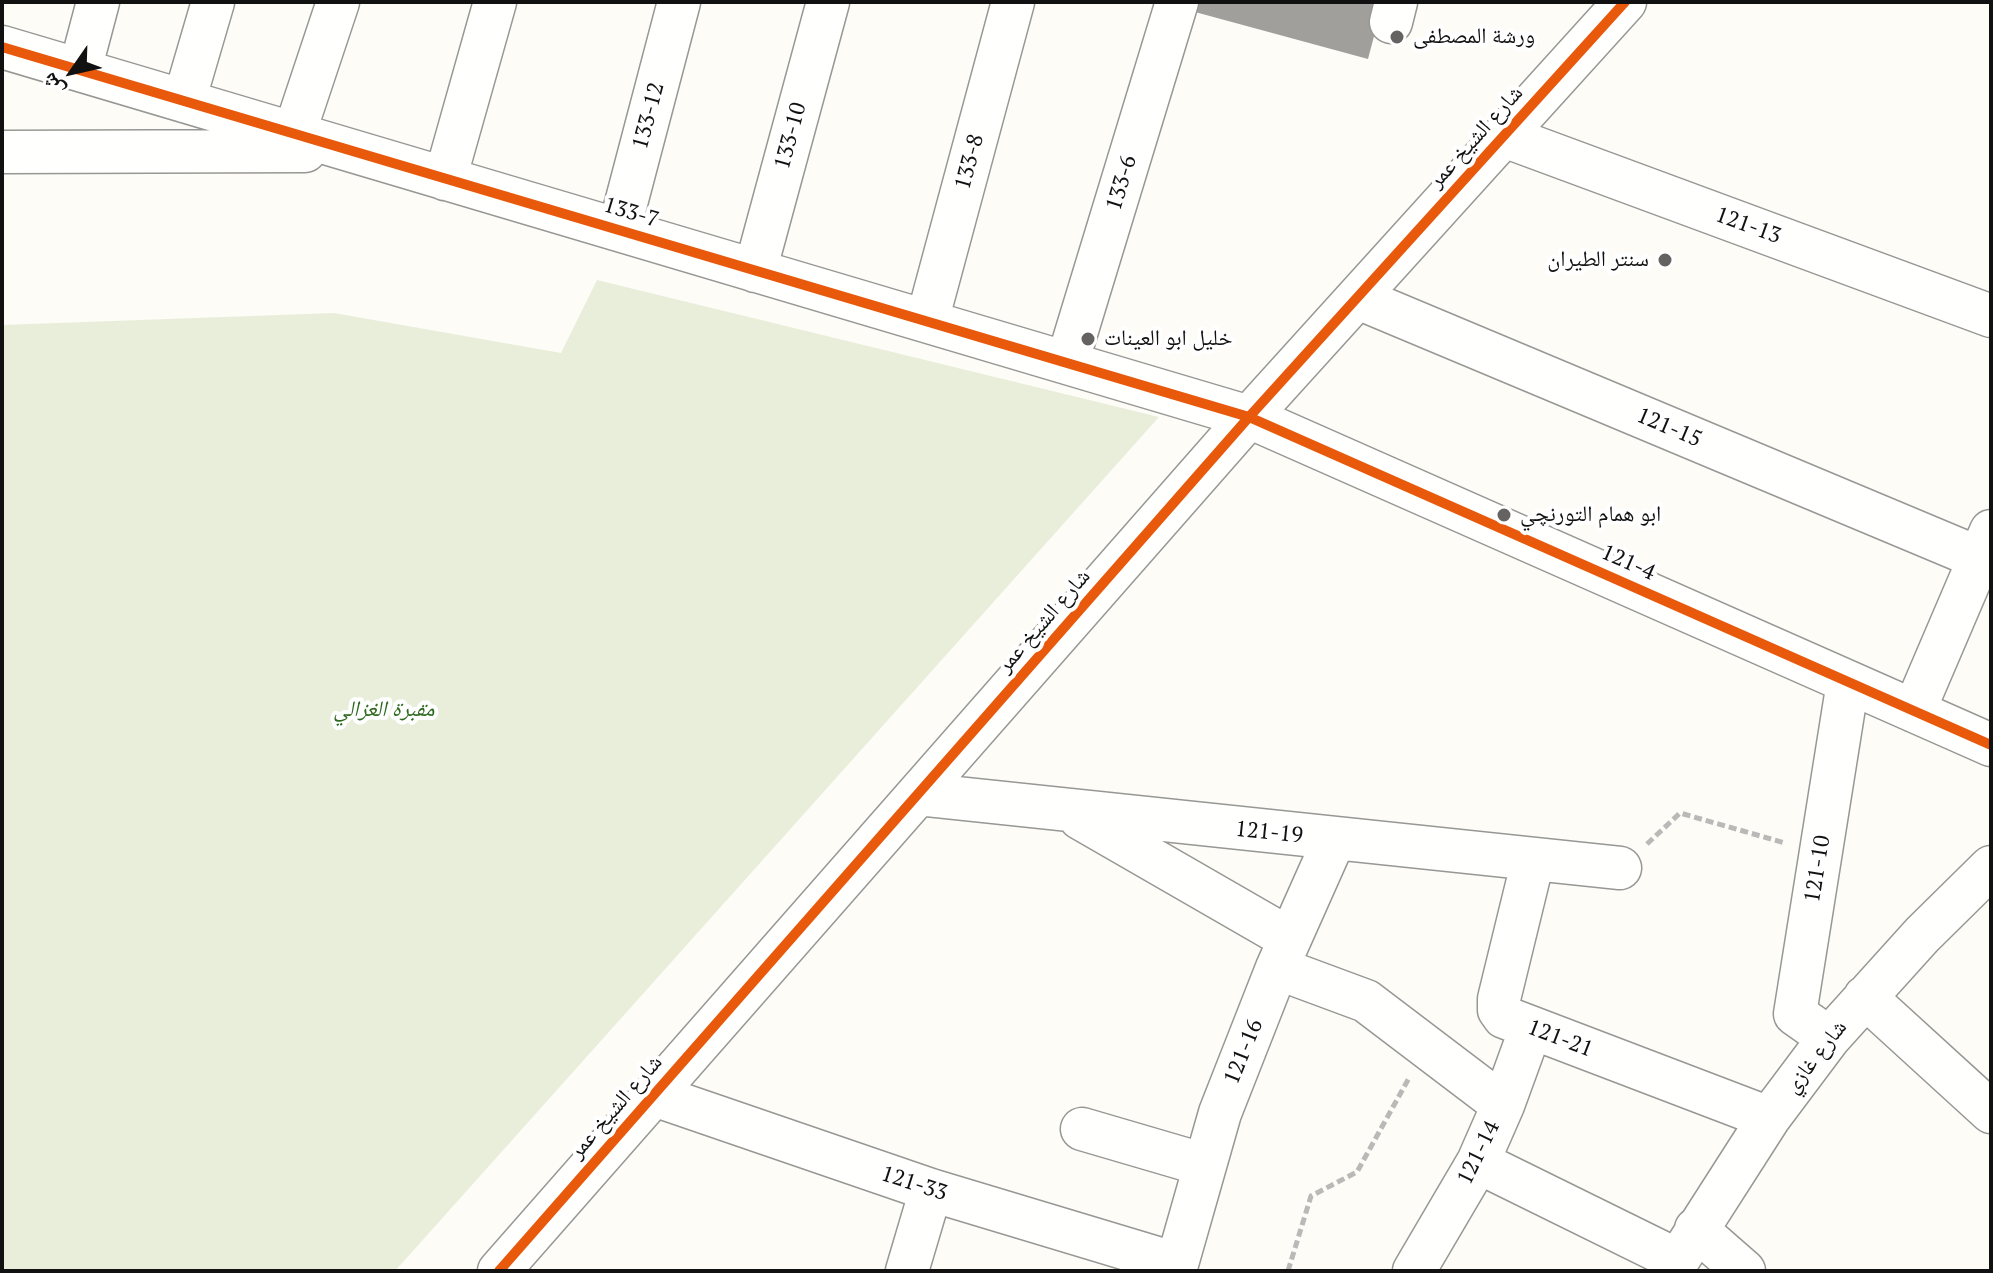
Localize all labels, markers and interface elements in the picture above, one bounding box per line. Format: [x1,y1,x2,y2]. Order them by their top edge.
place label: ورشة المصطفى [1413,24,1535,50]
marker: ورشة المصطفى [1388,28,1406,46]
north arrow [32,32,112,112]
text: ش [33,68,70,103]
street label: 133-12 [627,80,671,152]
street label: شارع الشيخ عمر [1423,80,1529,194]
street label: 133-10 [769,100,813,172]
street label: 133-8 [950,131,990,193]
street label: 133-6 [1101,152,1143,214]
street label: 133-7 [600,192,662,234]
street label: 121-13 [1712,202,1784,250]
place label: سنتر الطيران [1547,247,1649,273]
marker: سنتر الطيران [1656,251,1674,269]
place label: خليل ابو العينات [1104,326,1232,352]
marker: خليل ابو العينات [1079,330,1097,348]
street label: 121-15 [1633,403,1705,453]
place label: ابو همام التورنچي [1520,502,1661,528]
marker: ابو همام التورنچي [1495,506,1513,524]
street label: 121-4 [1597,540,1659,586]
street label: شارع الشيخ عمر [992,564,1096,678]
park label: مقبرة الغزالي [333,697,435,723]
street label: 121-19 [1234,816,1304,850]
street label: 121-10 [1800,833,1836,905]
street label: 121-21 [1524,1014,1596,1064]
street label: شارع غازي [1779,1015,1853,1099]
street label: 121-16 [1219,1016,1269,1088]
street label: شارع الشيخ عمر [564,1050,668,1164]
street label: 121-14 [1452,1117,1506,1189]
street label: 121-33 [878,1161,950,1207]

